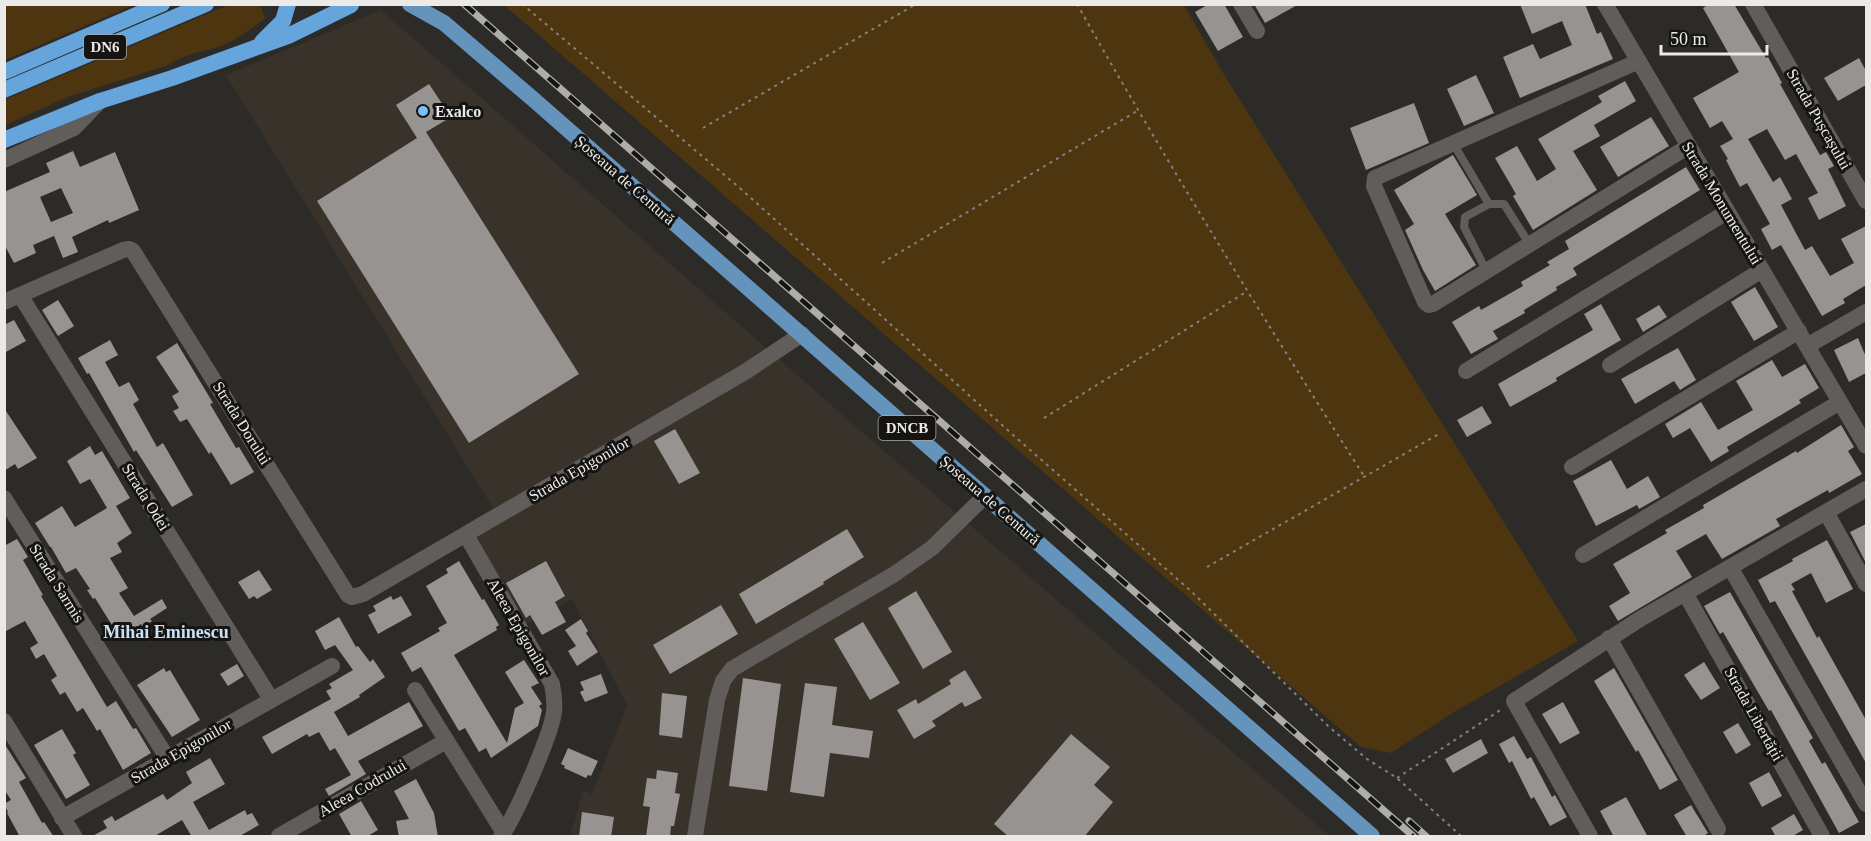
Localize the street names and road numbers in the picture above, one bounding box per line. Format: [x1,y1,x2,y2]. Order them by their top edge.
road number: DN6 [84,35,126,59]
street label: Strada Pușcașului [1782,66,1855,173]
street label: Șoseaua de Centură [571,132,678,229]
street label: Strada Monumentului [1679,139,1766,268]
street label: Strada Dorului [210,378,275,468]
road number: DNCB [878,416,936,440]
street label: Strada Epigonilor [526,433,633,506]
street label: Șoseaua de Centură [936,452,1043,549]
street label: Strada Odei [119,460,174,534]
street label: Strada Sarmis [26,541,88,625]
street label: Aleea Epigonilor [483,575,554,680]
street label: Strada Libertății [1720,664,1787,765]
street label: Strada Epigonilor [128,715,235,788]
street label: Aleea Codrului [315,756,409,820]

